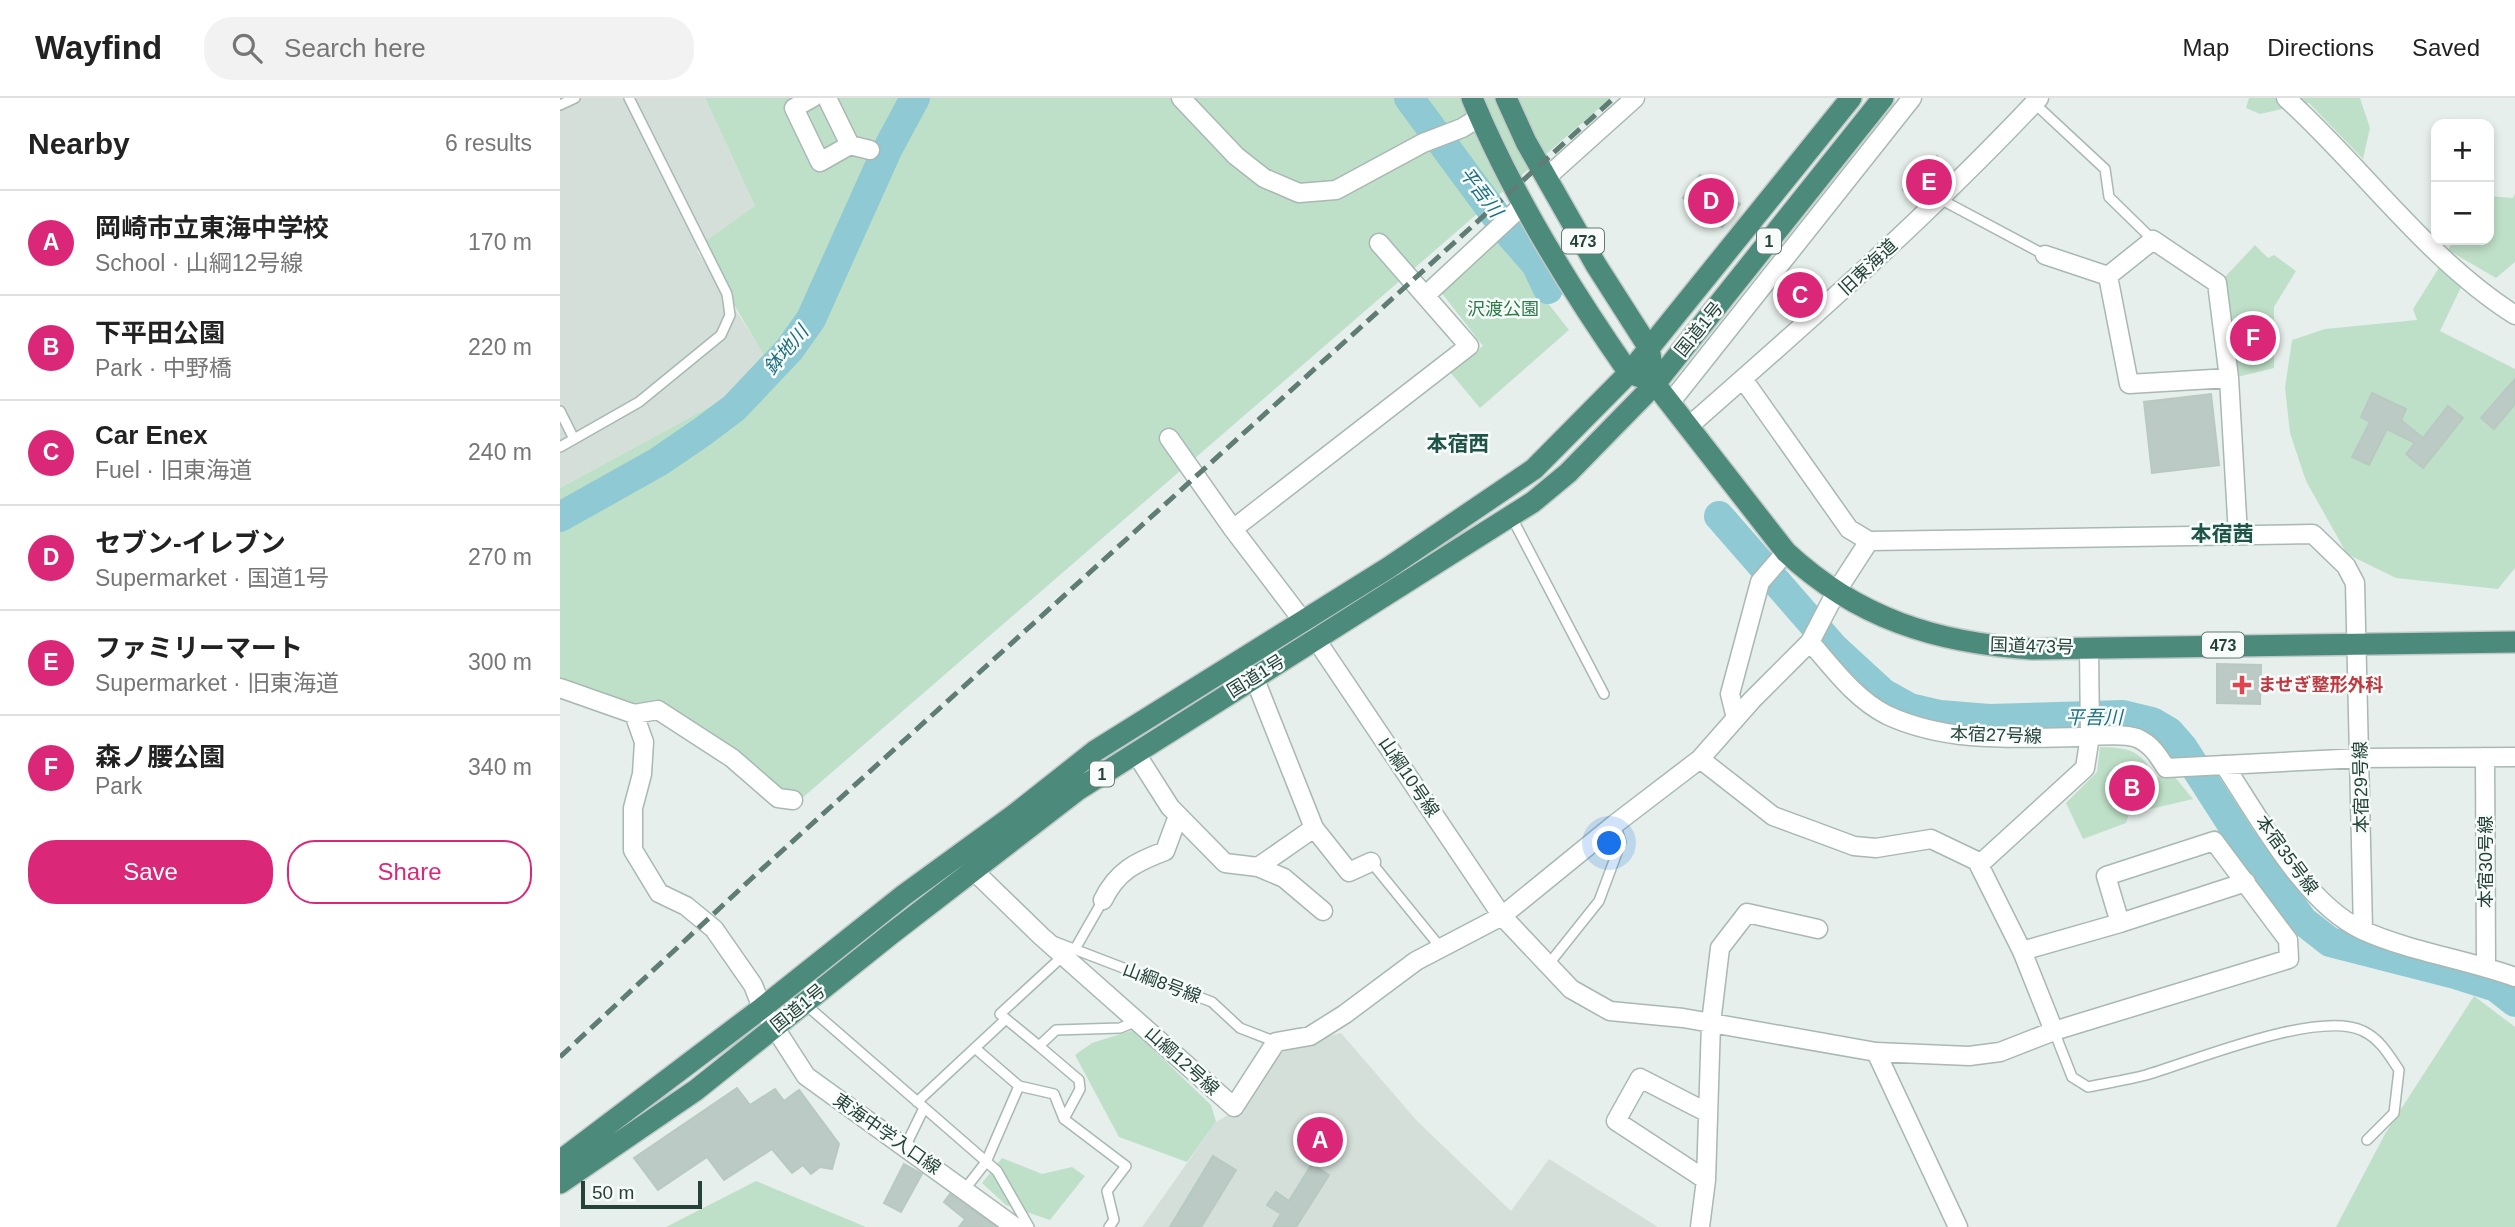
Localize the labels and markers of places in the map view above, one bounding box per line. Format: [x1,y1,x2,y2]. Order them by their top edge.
pin: E [1906,156,1952,208]
pin: D [1688,175,1734,227]
pin: C [1777,269,1823,321]
pin: F [2230,312,2276,364]
marker: ませぎ整形外科 [2232,675,2252,695]
place label: ませぎ整形外科 [2258,675,2383,695]
pin: B [2109,762,2155,814]
pin: A [1297,1114,1343,1166]

